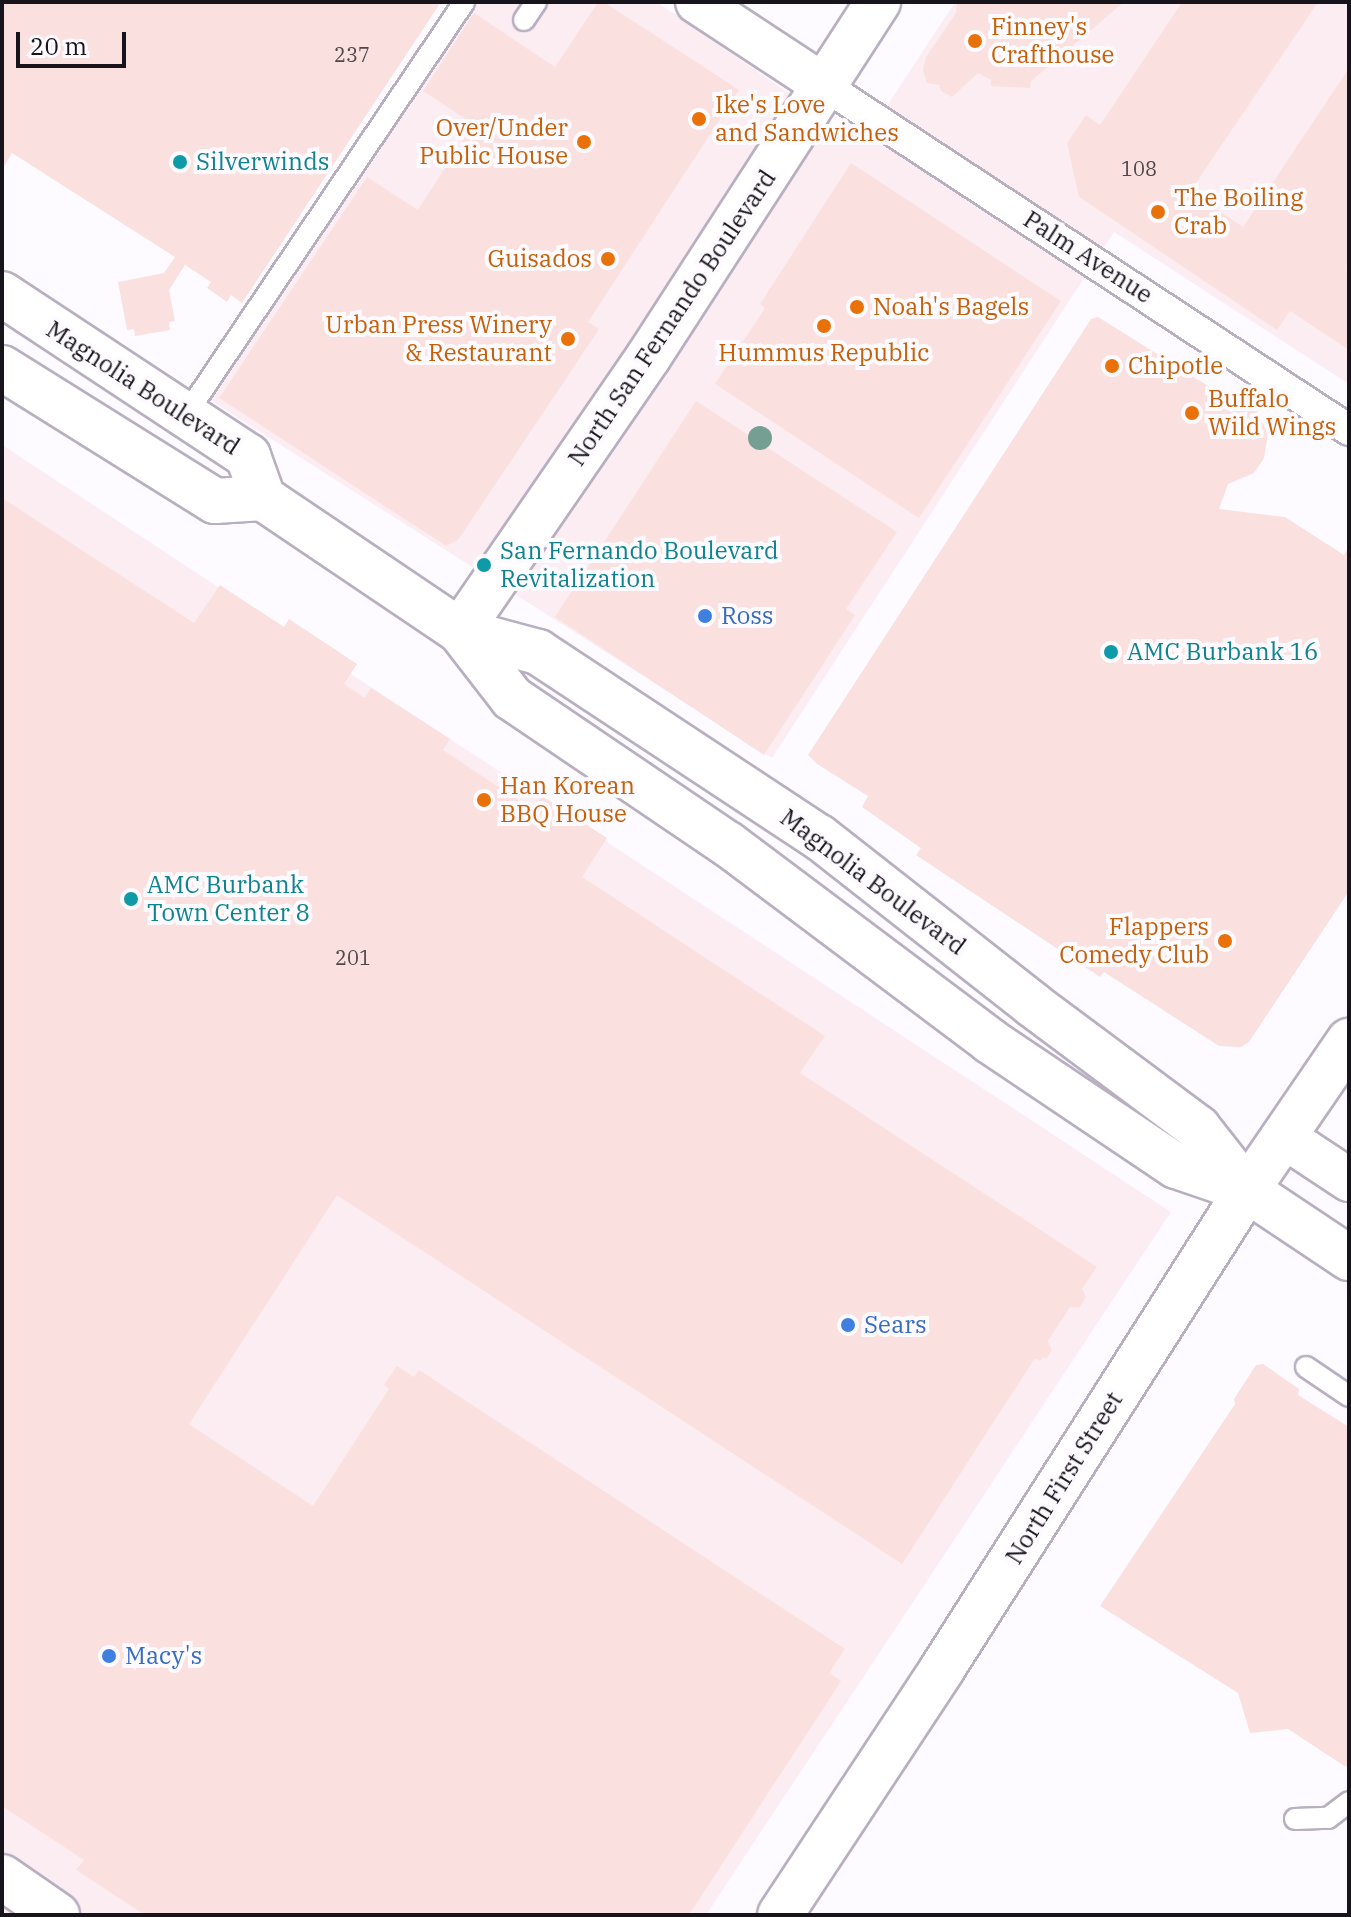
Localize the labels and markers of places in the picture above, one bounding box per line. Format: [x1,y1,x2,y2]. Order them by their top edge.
place label: Finney's Crafthouse [991,13,1114,69]
marker: Finney's Crafthouse [966,32,984,50]
place label: Ike's Love and Sandwiches [715,91,899,147]
marker: Ike's Love and Sandwiches [690,110,708,128]
place label: Over/Under Public House [419,114,568,170]
marker: Over/Under Public House [575,133,593,151]
place label: Silverwinds [196,148,330,176]
marker: Silverwinds [171,153,189,171]
place label: The Boiling Crab [1174,184,1303,240]
marker: The Boiling Crab [1149,203,1167,221]
place label: Guisados [488,245,592,273]
marker: Guisados [599,250,617,268]
place label: Noah's Bagels [873,293,1029,321]
marker: Noah's Bagels [848,298,866,316]
place label: Urban Press Winery & Restaurant [325,311,552,367]
marker: Hummus Republic [815,317,833,335]
marker: Urban Press Winery & Restaurant [559,330,577,348]
place label: Hummus Republic [718,339,930,367]
place label: Chipotle [1128,352,1223,380]
marker: Chipotle [1103,357,1121,375]
place label: Buffalo Wild Wings [1208,385,1336,441]
marker: Buffalo Wild Wings [1183,404,1201,422]
place label: San Fernando Boulevard Revitalization [500,537,779,593]
marker: San Fernando Boulevard Revitalization [475,556,493,574]
place label: Ross [721,602,774,630]
marker: Ross [696,607,714,625]
place label: AMC Burbank 16 [1127,638,1318,666]
marker: AMC Burbank 16 [1102,643,1120,661]
place label: Han Korean BBQ House [500,772,635,828]
marker: Han Korean BBQ House [475,791,493,809]
place label: AMC Burbank Town Center 8 [147,871,310,927]
marker: AMC Burbank Town Center 8 [122,890,140,908]
place label: Flappers Comedy Club [1059,913,1209,969]
marker: Flappers Comedy Club [1216,932,1234,950]
place label: Sears [864,1311,927,1339]
marker: Sears [839,1316,857,1334]
place label: Macy's [125,1642,202,1670]
marker: Macy's [100,1647,118,1665]

